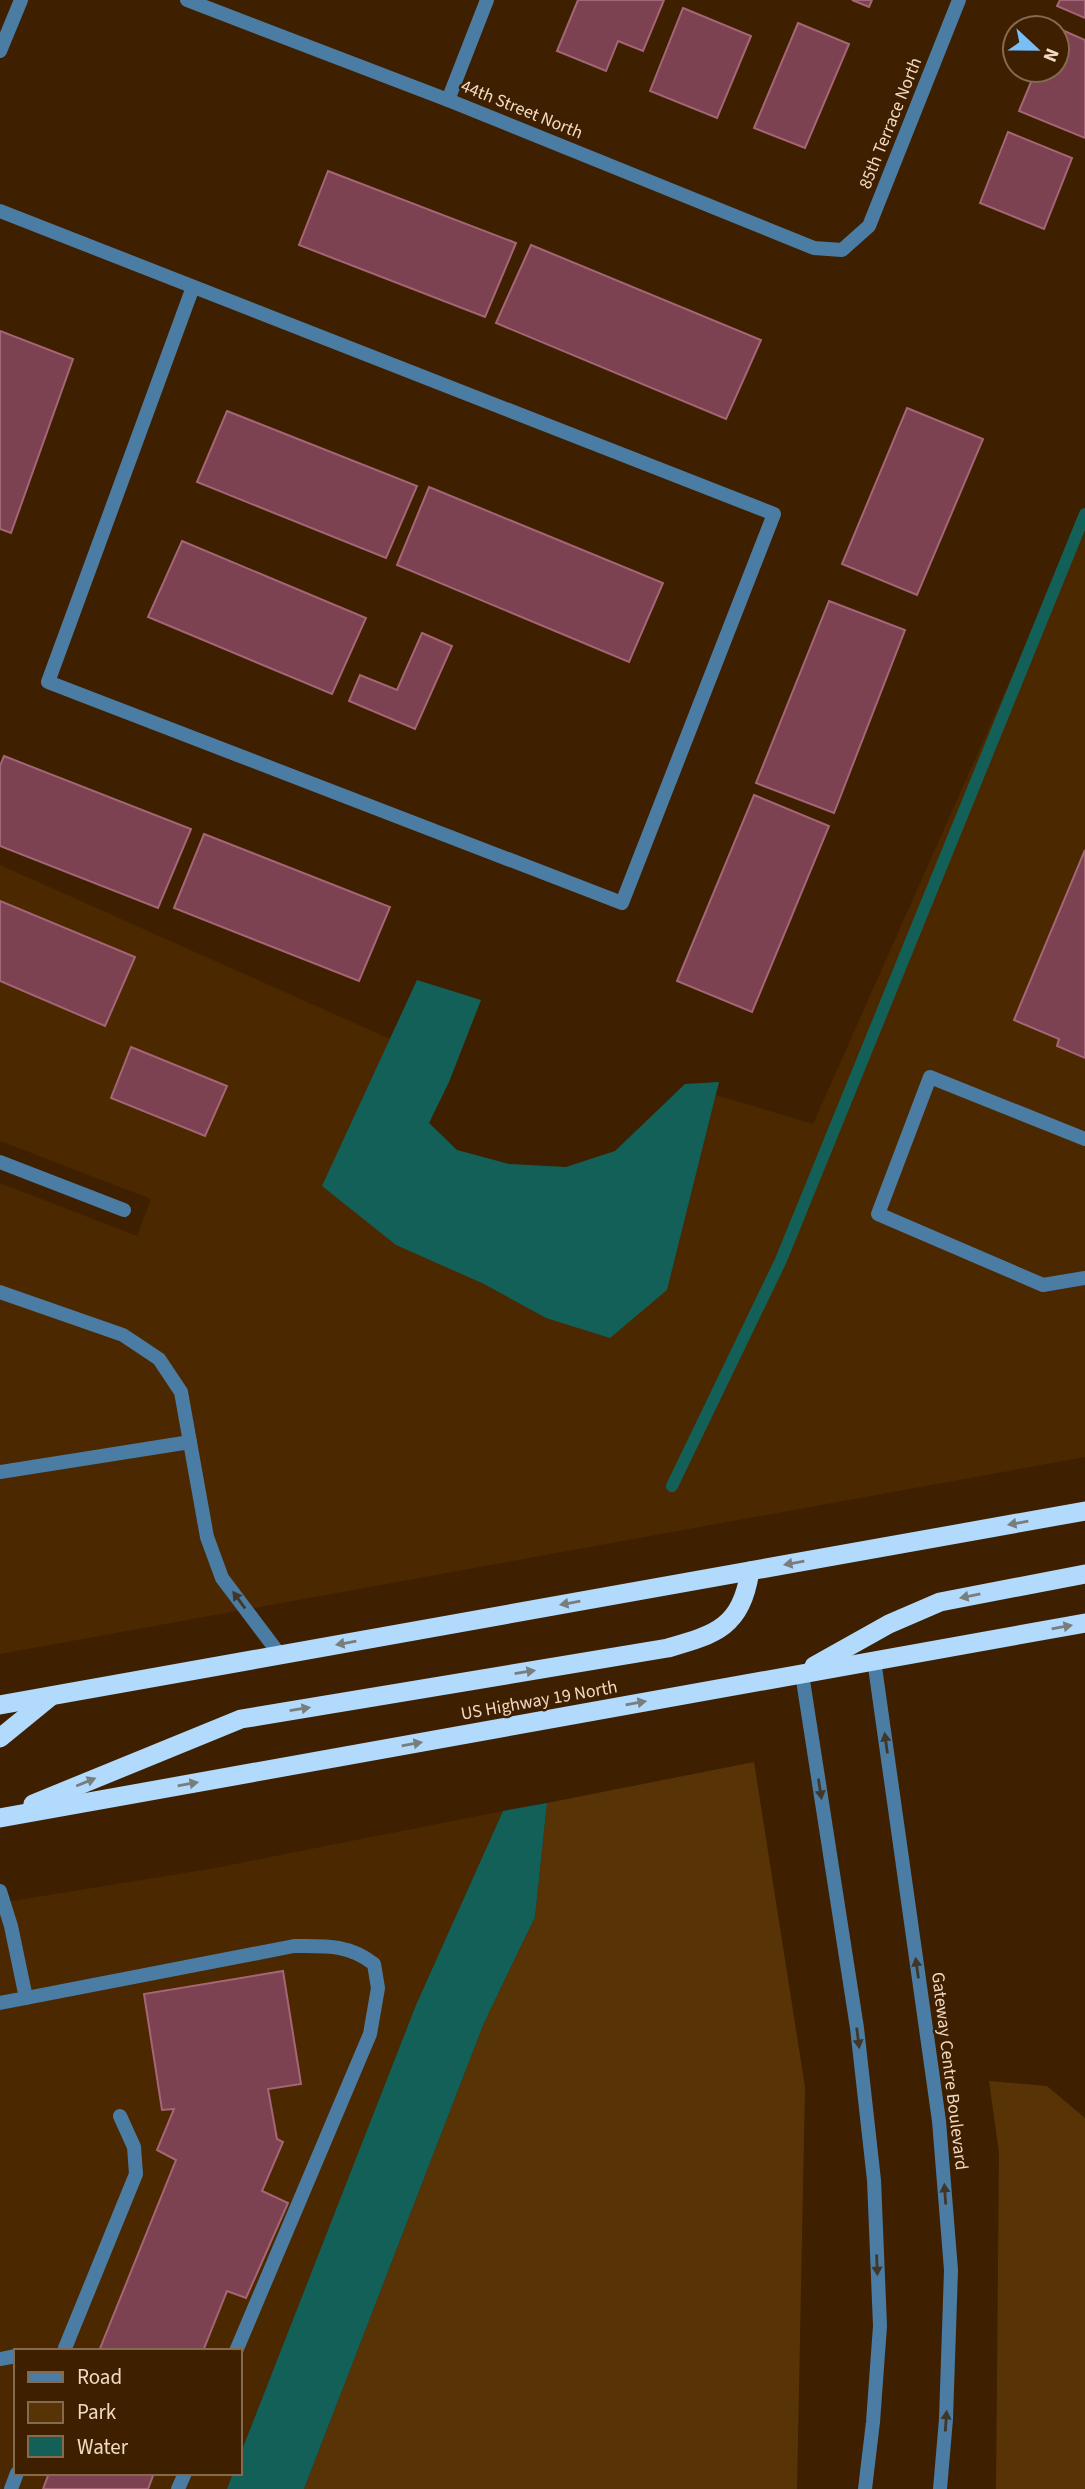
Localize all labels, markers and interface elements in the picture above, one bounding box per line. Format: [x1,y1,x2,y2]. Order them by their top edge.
north arrow [1001,14,1071,84]
text: N [1035,44,1065,66]
street label: 85th Terrace North [853,54,928,193]
street label: 44th Street North [457,74,587,145]
one-way arrow [1007,1518,1029,1529]
one-way arrow [783,1558,805,1569]
one-way arrow [959,1591,981,1602]
one-way arrow [231,1592,246,1610]
one-way arrow [559,1598,581,1609]
one-way arrow [1051,1621,1073,1632]
one-way arrow [335,1638,357,1649]
one-way arrow [514,1666,536,1677]
street label: US Highway 19 North [459,1674,619,1727]
one-way arrow [625,1698,647,1709]
one-way arrow [289,1703,311,1714]
one-way arrow [880,1732,891,1754]
one-way arrow [401,1738,423,1749]
one-way arrow [76,1777,97,1788]
one-way arrow [177,1778,199,1789]
one-way arrow [815,1779,826,1801]
one-way arrow [912,1957,923,1979]
street label: Gateway Centre Boulevard [925,1971,974,2171]
one-way arrow [852,2028,863,2050]
one-way arrow [939,2183,950,2205]
one-way arrow [872,2254,883,2276]
legend [14,2349,242,2475]
text: Road [77,2362,122,2392]
text: Park [77,2397,117,2427]
one-way arrow [941,2410,952,2432]
text: Water [77,2432,129,2462]

